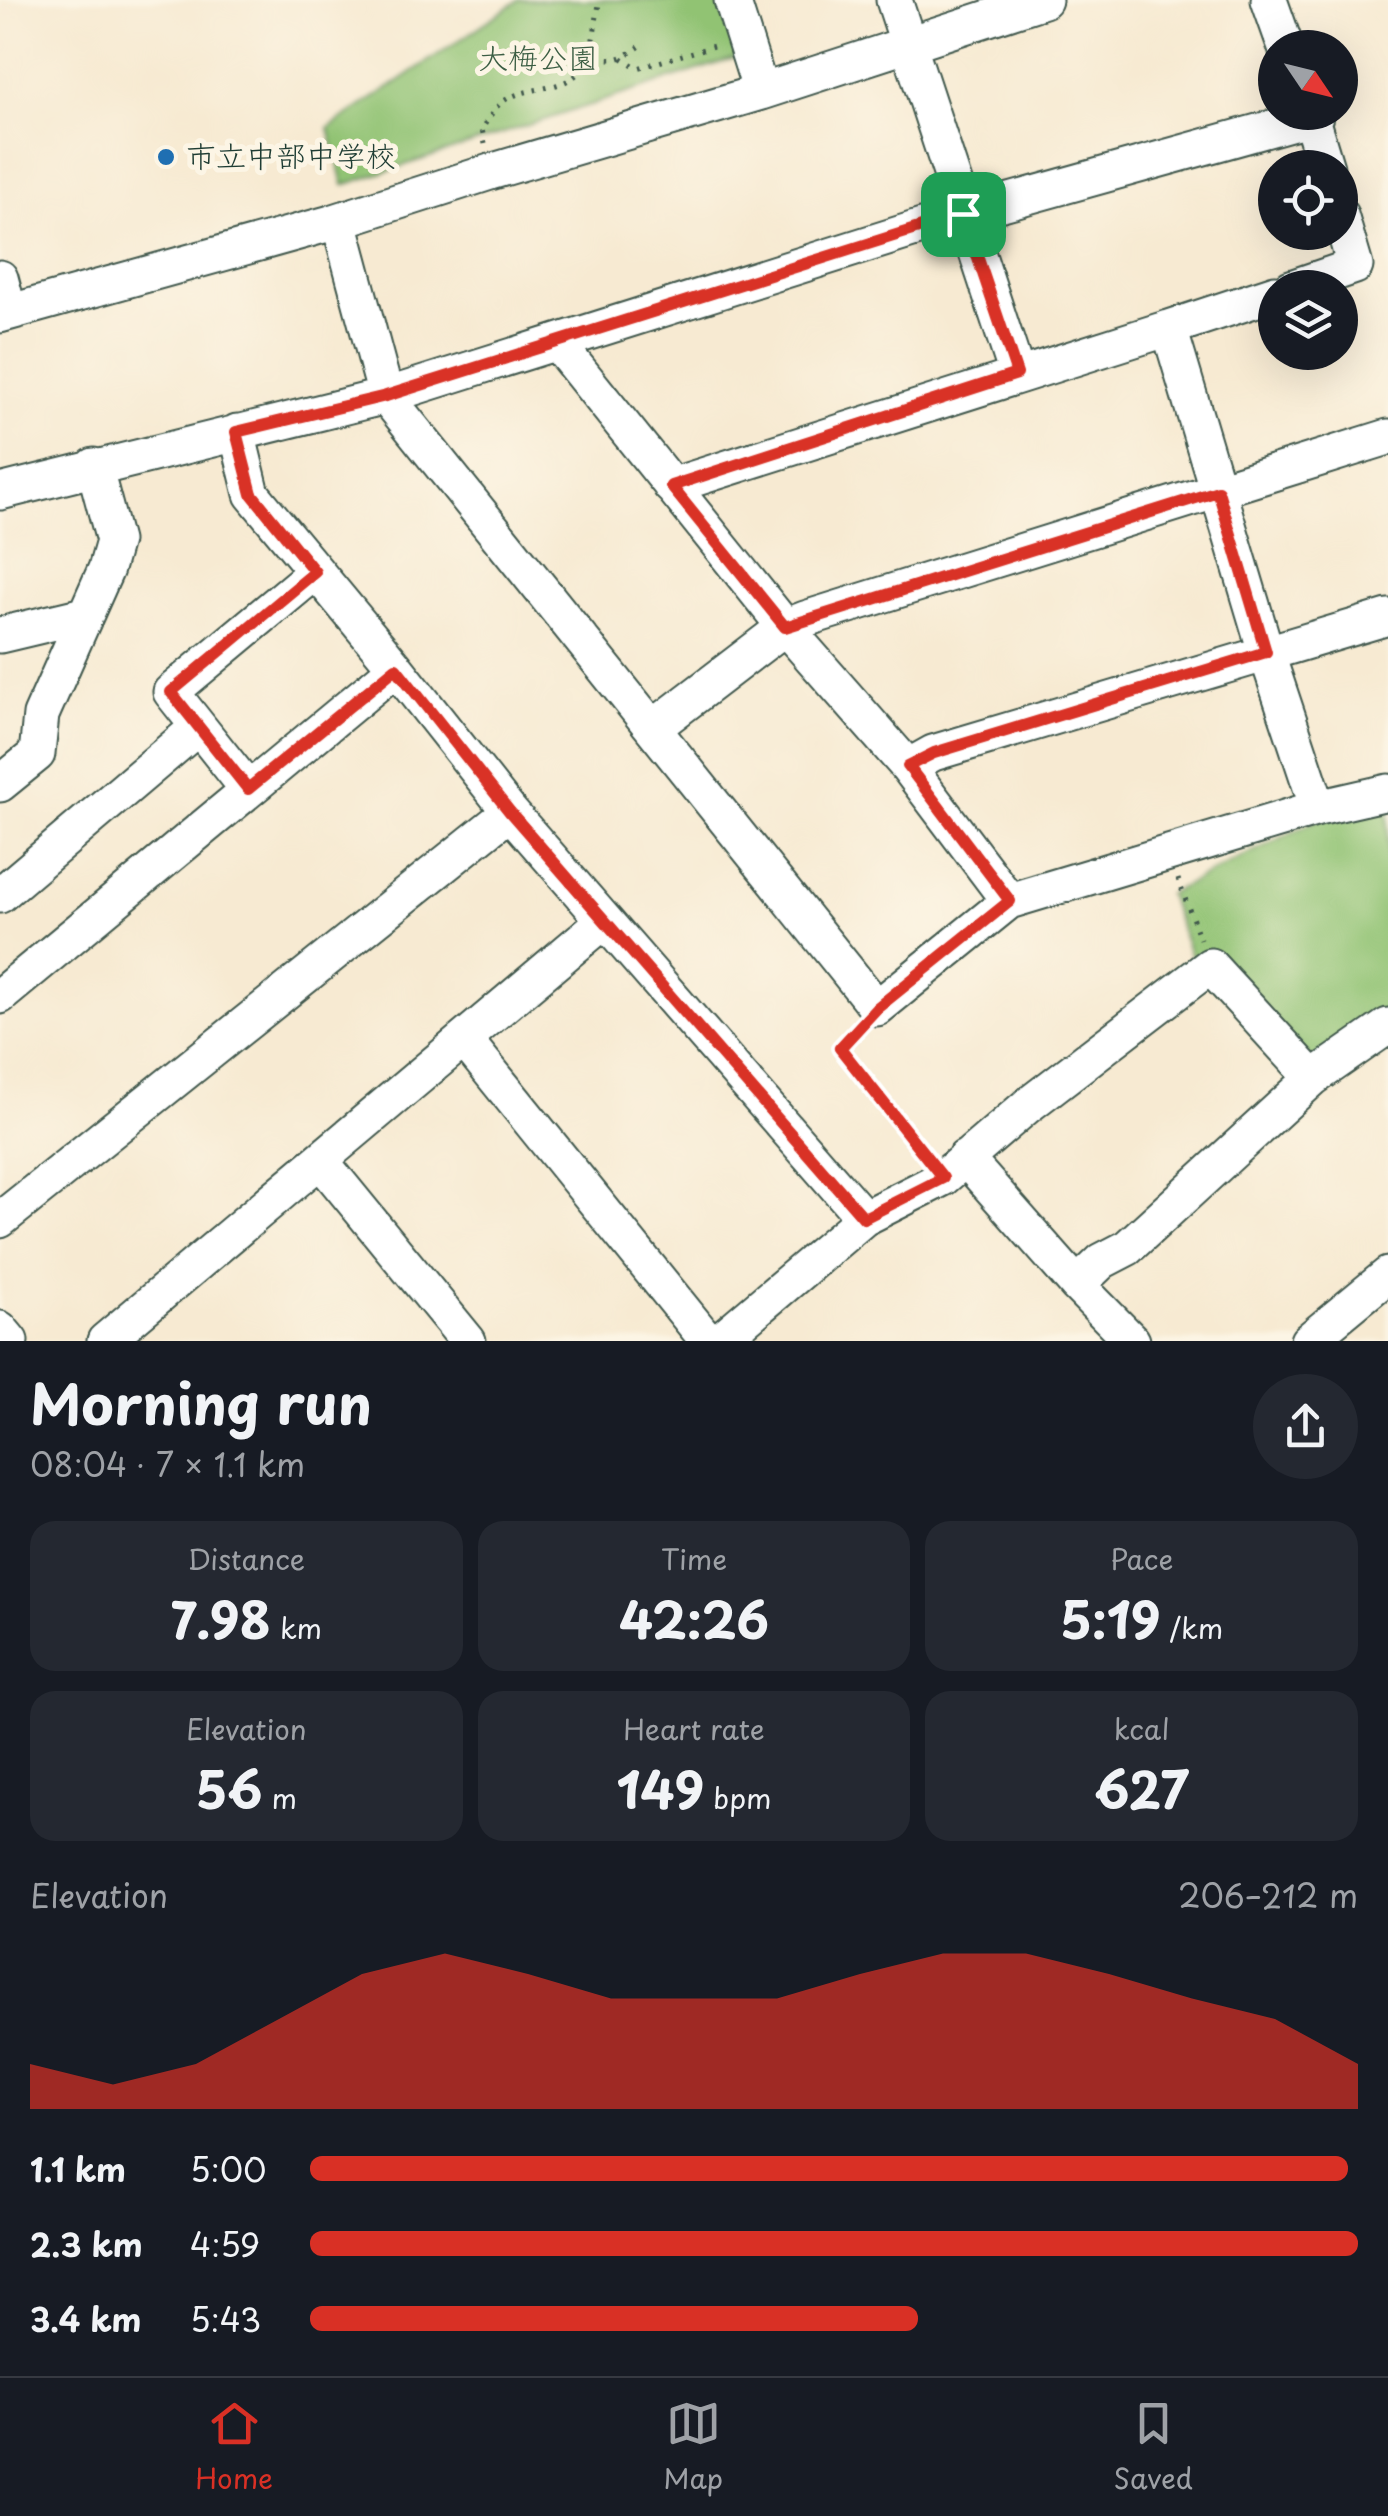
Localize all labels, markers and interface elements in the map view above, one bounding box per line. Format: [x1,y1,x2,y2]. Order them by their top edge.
north arrow [1258,30,1358,130]
map controls [1258,30,1358,370]
park label: 大梅公園 [478,34,598,79]
place label: 市立中部中学校 [186,132,396,177]
marker: 市立中部中学校 [155,146,177,168]
button: locate [1258,150,1358,250]
pin [921,172,1006,257]
icon: arrive [936,187,991,242]
button: layers [1258,270,1358,370]
text: Morning run [30,1361,372,1444]
button: share [1253,1374,1358,1479]
text: 08:04 · 7 × 1.1 km [30,1440,305,1488]
text: Distance [188,1537,305,1580]
text: Time [661,1537,727,1580]
text: Pace [1110,1537,1173,1580]
text: 7.98 [171,1580,271,1656]
text: 42:26 [619,1580,769,1656]
text: 5:19 [1060,1580,1161,1656]
text: km [271,1606,322,1649]
text: /km [1161,1606,1223,1649]
text: Elevation [186,1707,307,1750]
text: Heart rate [623,1707,765,1750]
text: kcal [1114,1707,1170,1750]
text: 56 [196,1750,262,1826]
text: 149 [616,1750,704,1826]
text: 627 [1094,1750,1189,1826]
text: m [262,1776,297,1819]
text: bpm [704,1776,772,1819]
text: Elevation [30,1871,168,1919]
text: 206–212 m [1178,1871,1358,1919]
text: 1.1 km [30,2145,126,2193]
text: 5:00 [190,2145,267,2193]
text: 2.3 km [30,2220,143,2268]
text: 4:59 [190,2220,260,2268]
text: 3.4 km [30,2295,141,2343]
text: 5:43 [190,2295,261,2343]
tab: Home [195,2396,273,2499]
tab: Map [663,2396,723,2499]
tab: Saved [1113,2396,1193,2499]

